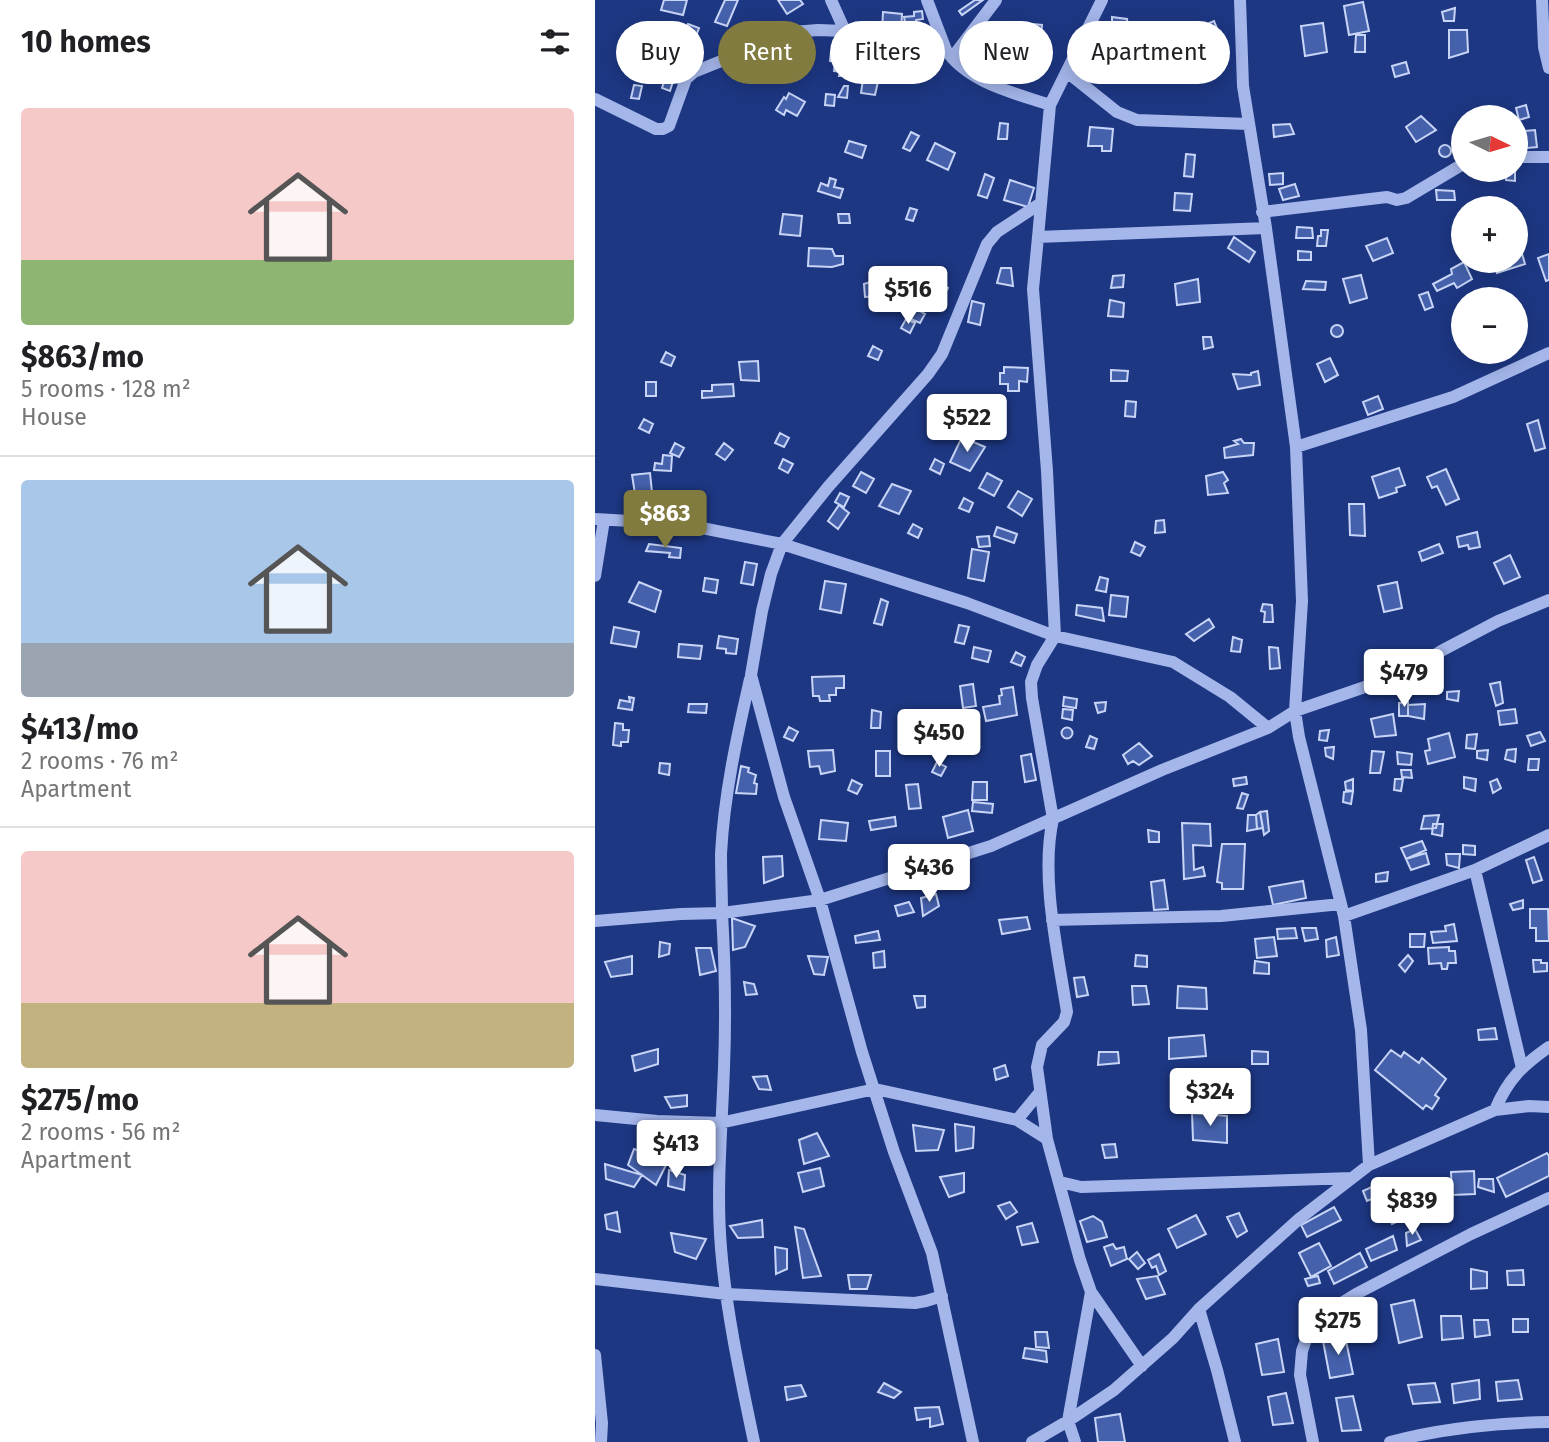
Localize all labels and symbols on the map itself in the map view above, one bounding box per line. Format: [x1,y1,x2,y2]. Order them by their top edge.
north arrow [1451,105,1528,182]
pin: $516 [867,266,949,326]
pin: $522 [926,394,1008,454]
pin: $863 [624,490,706,550]
pin: $479 [1363,650,1445,709]
pin: $450 [898,710,980,769]
pin: $436 [888,844,970,904]
pin: $324 [1169,1068,1251,1128]
pin: $413 [635,1120,717,1180]
pin: $839 [1371,1178,1453,1237]
pin: $275 [1297,1298,1379,1357]

